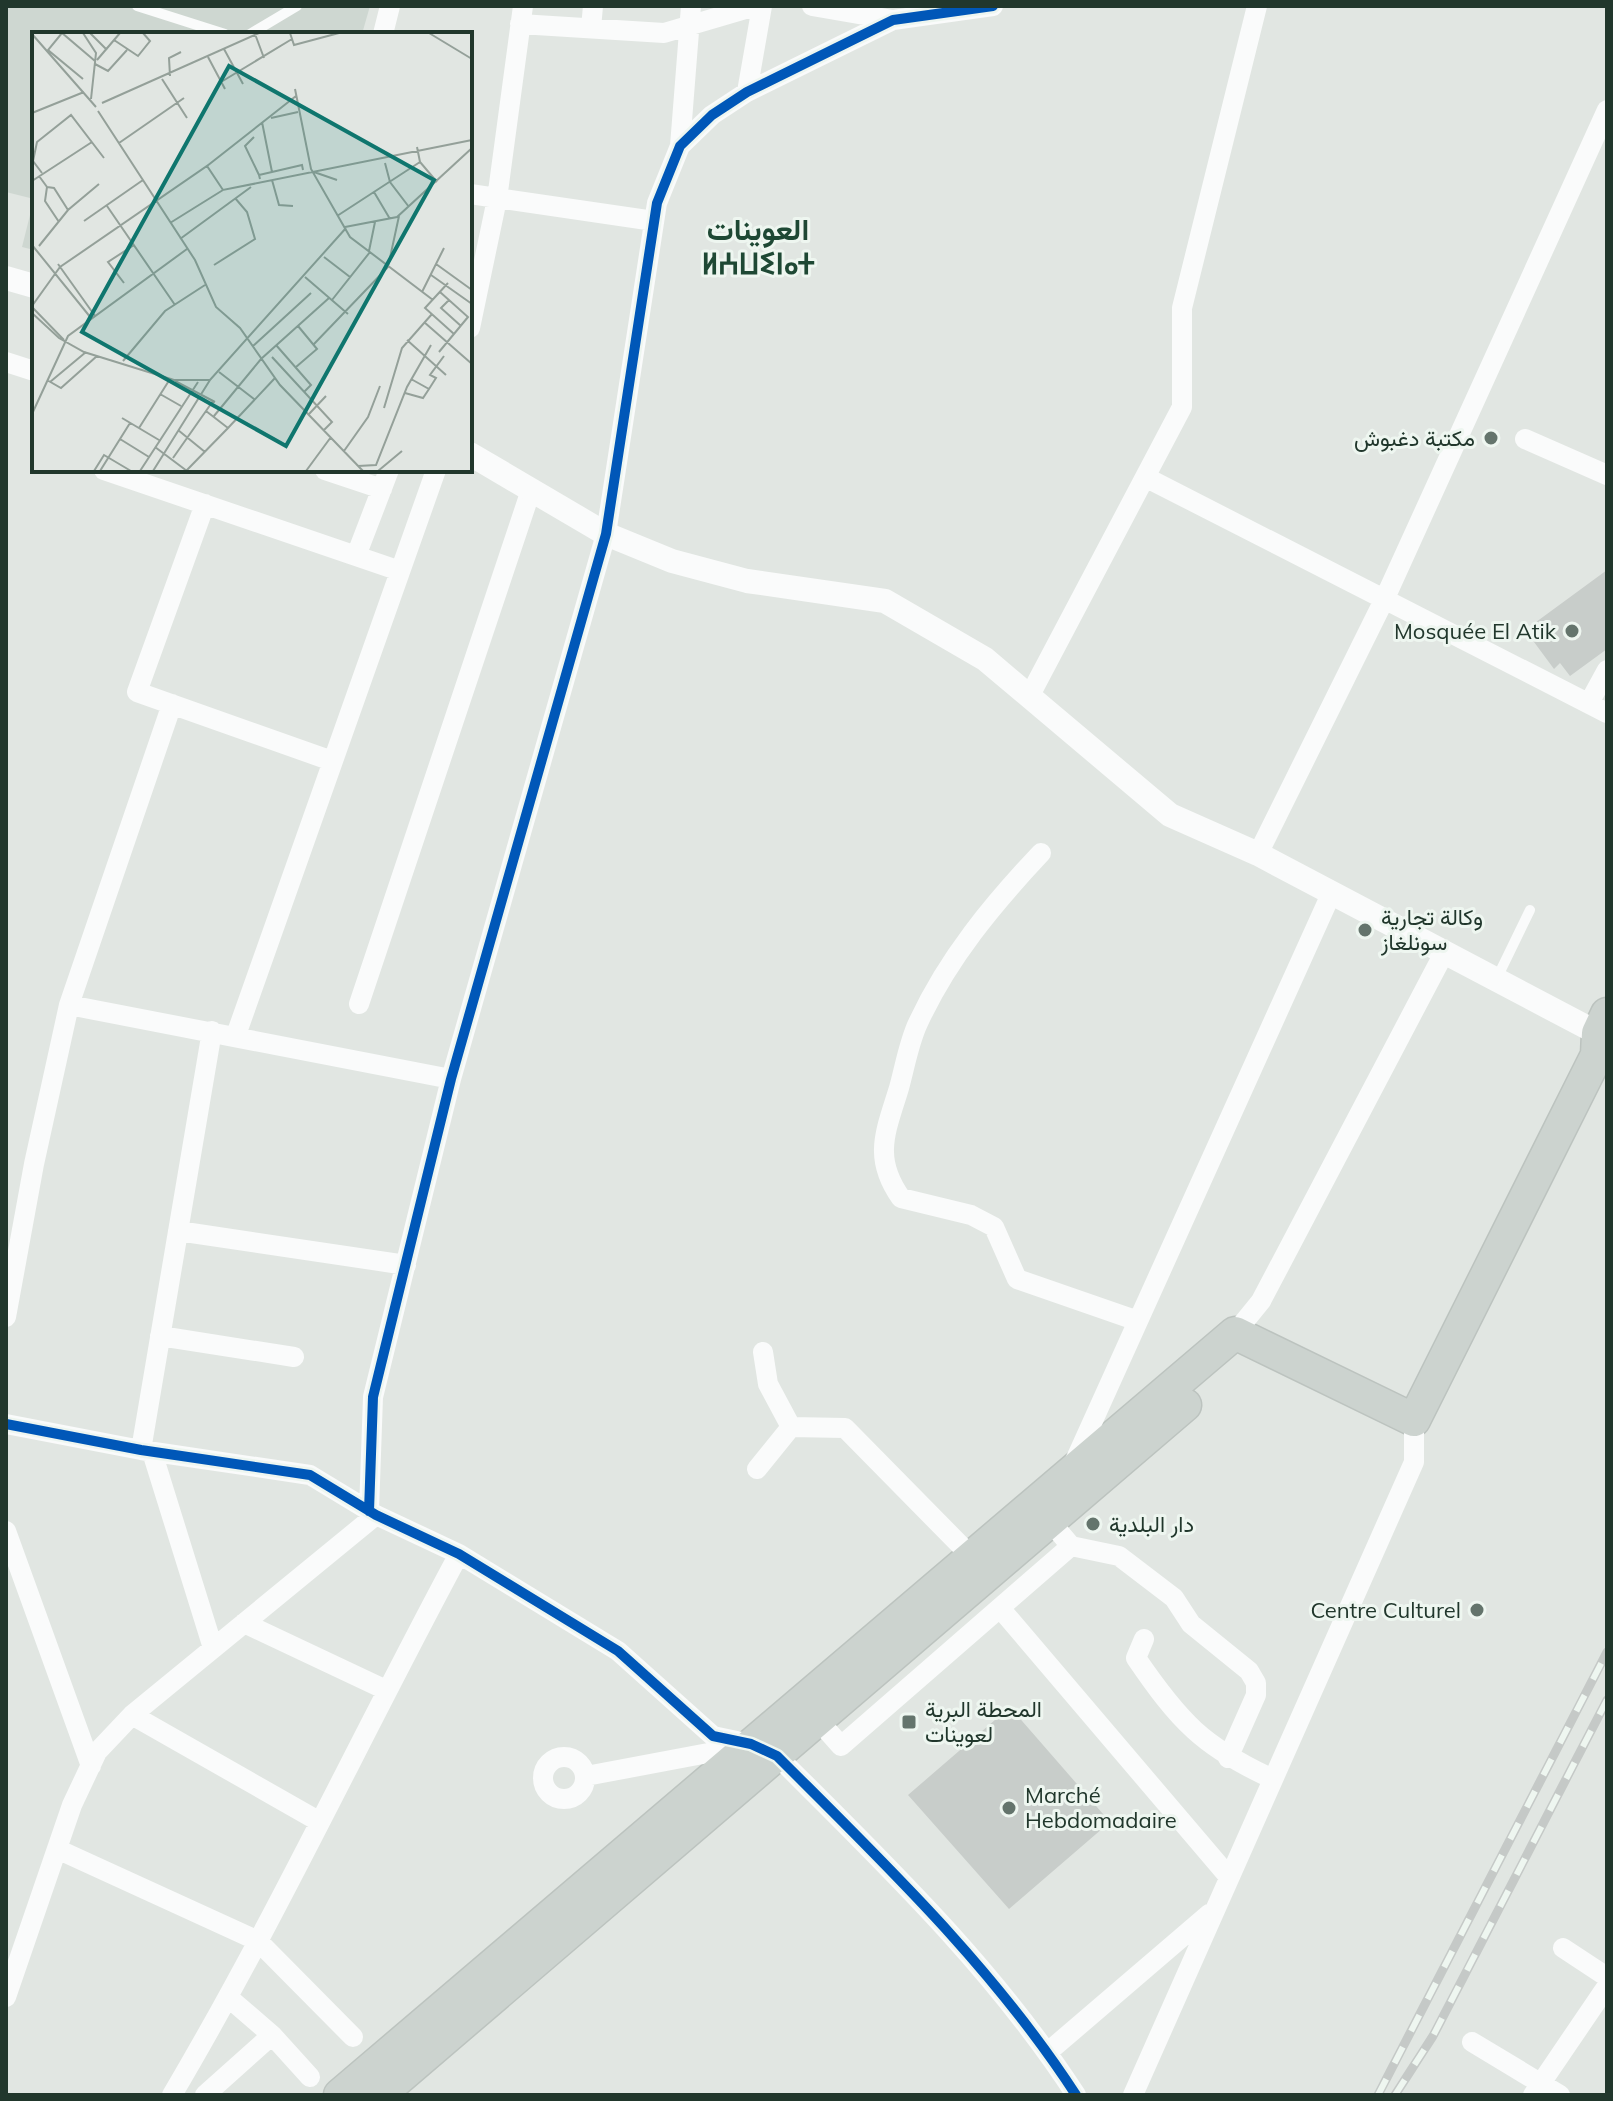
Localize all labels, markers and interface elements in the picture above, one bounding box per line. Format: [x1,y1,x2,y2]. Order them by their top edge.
inset map [32,32,472,472]
district label: العوينات ⵍⵄⵡⵉⵏⴰⵜ [702,210,815,282]
place label: مكتبة دغبوش [1354,424,1475,452]
marker: مكتبة دغبوش [1482,429,1500,447]
place label: Mosquée El Atik [1394,617,1557,645]
marker: Mosquée El Atik [1563,622,1581,640]
place label: وكالة تجارية سونلغاز [1380,903,1483,956]
marker: وكالة تجارية سونلغاز [1356,921,1374,939]
place label: دار البلدية [1109,1510,1194,1538]
marker: دار البلدية [1084,1515,1102,1533]
place label: Centre Culturel [1310,1596,1461,1624]
marker: Centre Culturel [1468,1601,1486,1619]
place label: المحطة البرية لعوينات [925,1695,1042,1748]
marker: المحطة البرية لعوينات [900,1713,918,1731]
place label: Marché Hebdomadaire [1025,1781,1177,1834]
marker: Marché Hebdomadaire [1000,1799,1018,1817]

